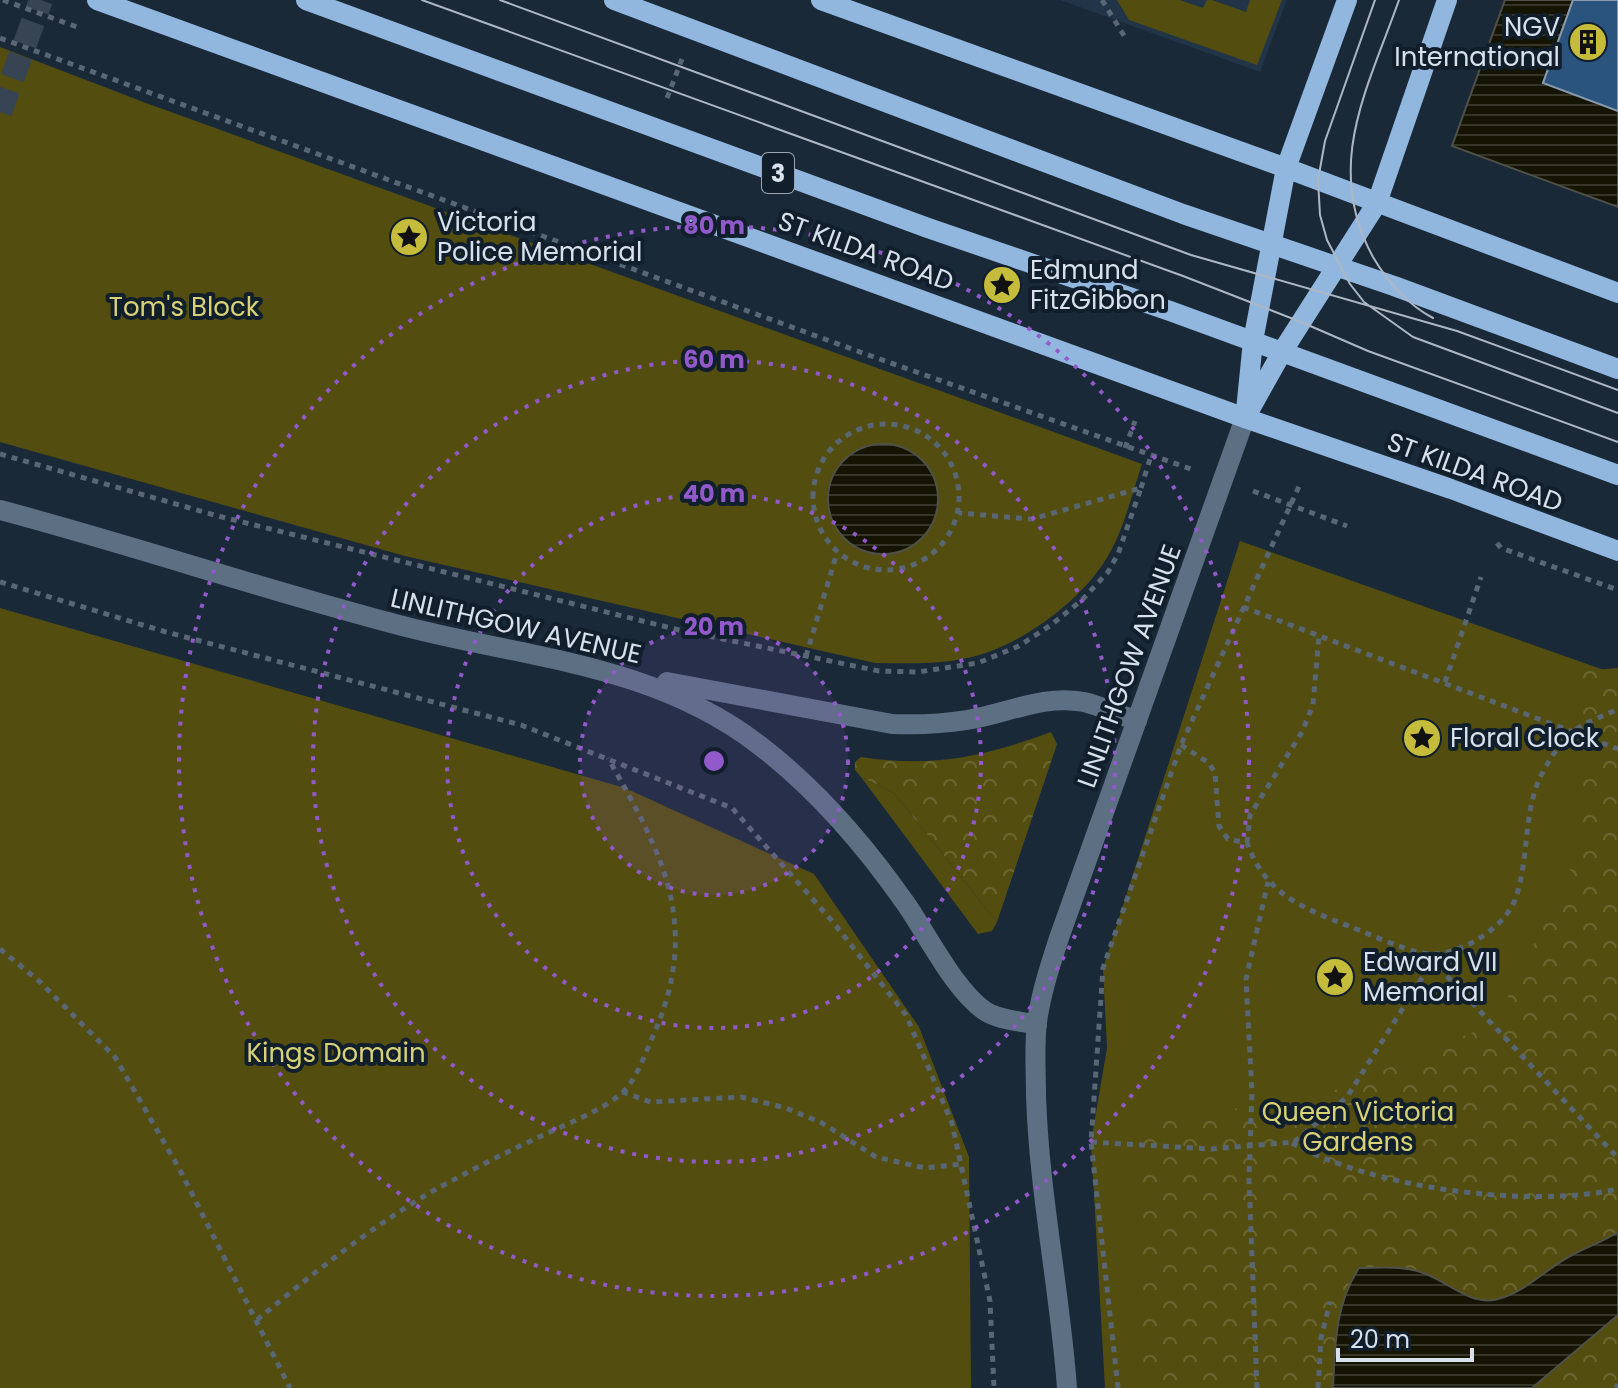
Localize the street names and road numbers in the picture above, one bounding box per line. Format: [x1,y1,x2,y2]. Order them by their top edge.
road number: 3 [762,153,794,193]
street label: ST KILDA ROAD [773,203,959,299]
street label: ST KILDA ROAD [1382,424,1568,520]
street label: LINLITHGOW AVENUE [1068,539,1190,793]
street label: LINLITHGOW AVENUE [387,580,645,672]

